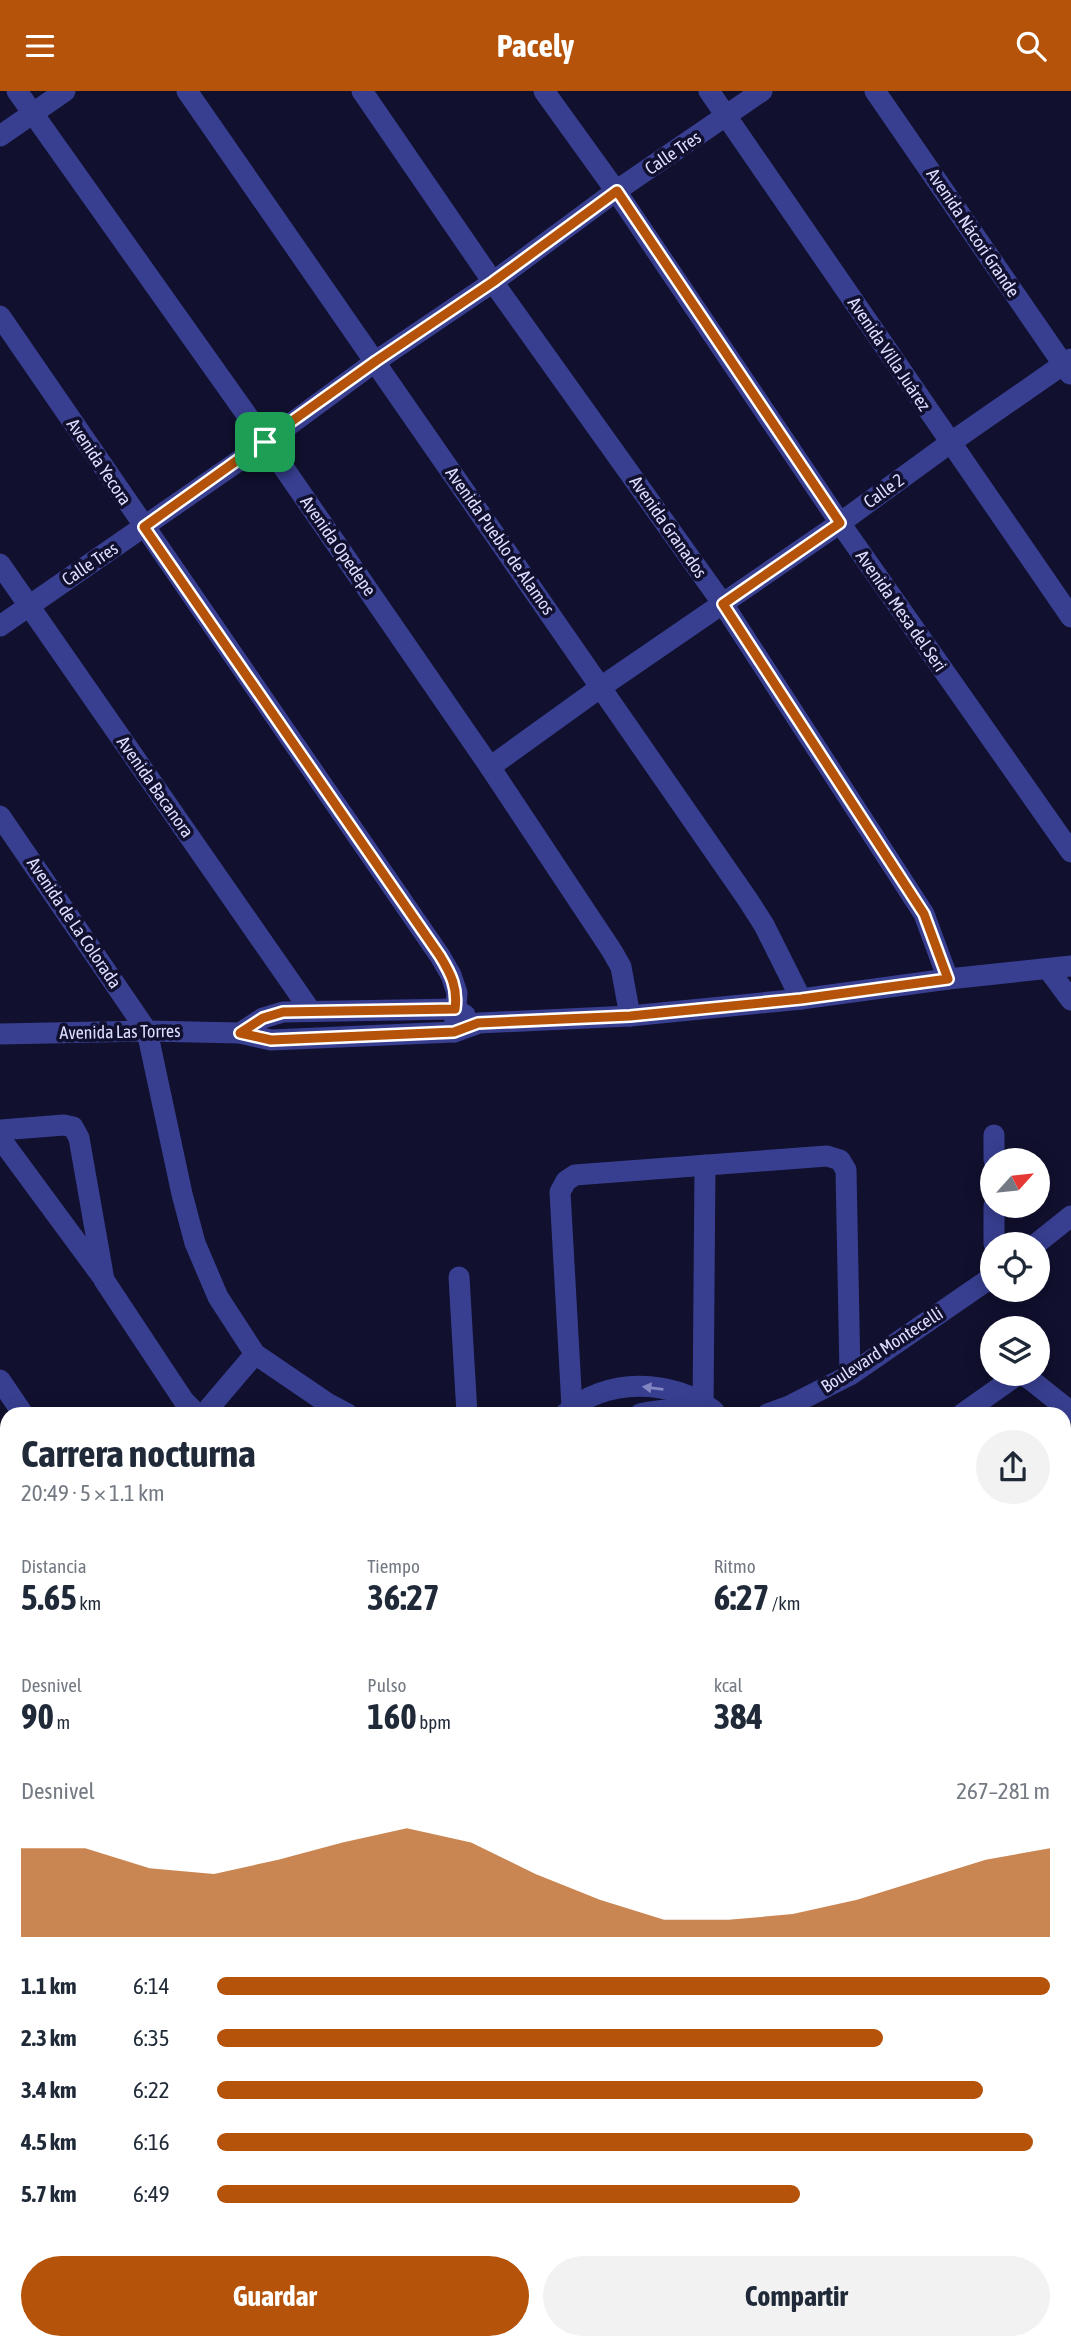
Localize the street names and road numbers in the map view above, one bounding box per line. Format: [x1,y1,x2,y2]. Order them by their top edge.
street label: Calle Tres [641,126,705,179]
street label: Avenida Nácori Grande [923,164,1024,301]
street label: Avenida Villa Juárez [844,293,935,415]
street label: Avenida Yecora [63,414,136,509]
street label: Avenida Pueblo de Alamos [442,463,559,618]
street label: Calle 2 [859,469,908,512]
street label: Avenida Granados [625,472,711,582]
street label: Avenida Opedepe [296,492,381,600]
street label: Calle Tres [58,537,122,590]
street label: Avenida Mesa del Seri [852,546,951,675]
street label: Avenida Bacanora [113,732,198,841]
street label: Avenida de La Colorada [23,853,126,992]
street label: Avenida Las Torres [59,1020,181,1043]
street label: Boulevard Montecelli [817,1302,947,1397]

